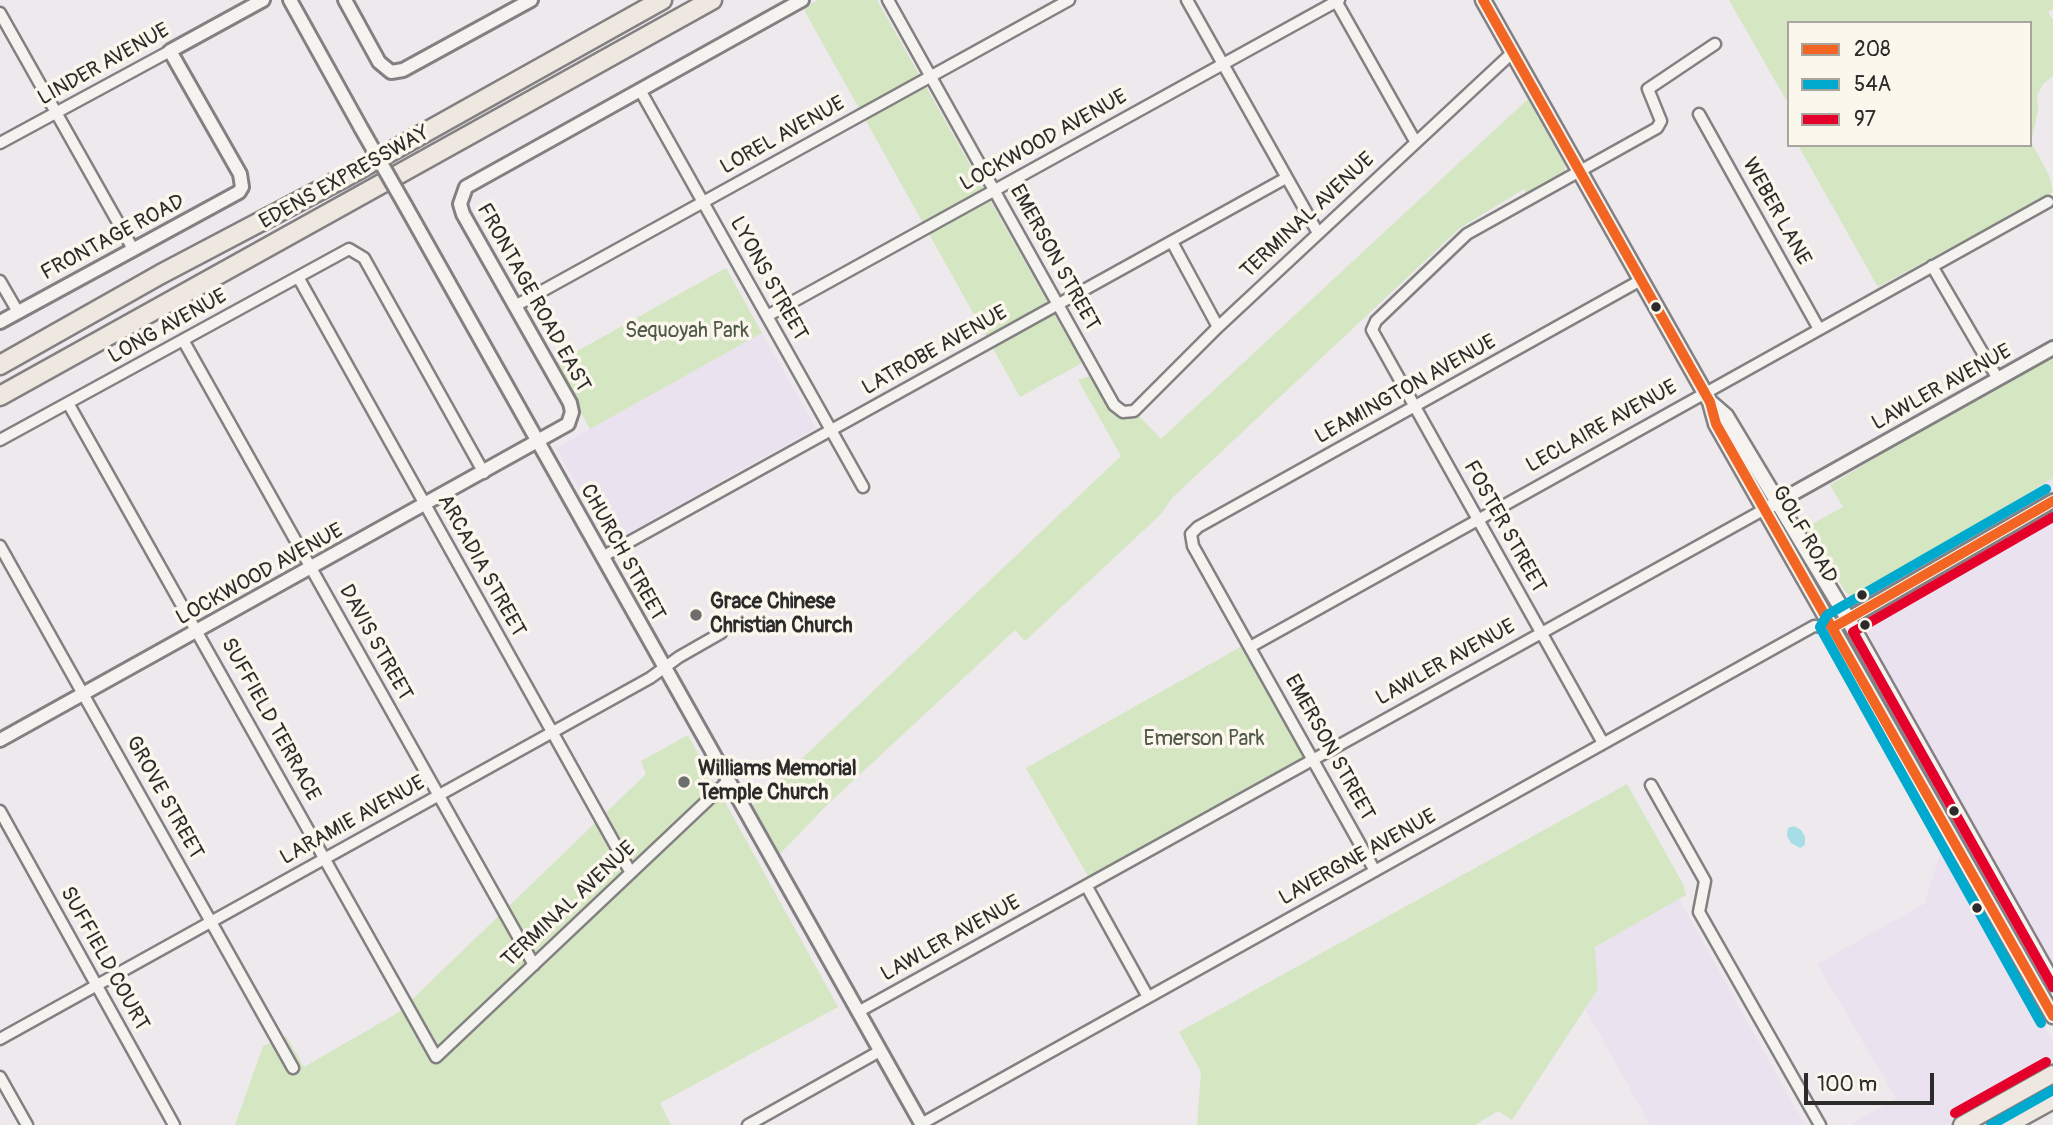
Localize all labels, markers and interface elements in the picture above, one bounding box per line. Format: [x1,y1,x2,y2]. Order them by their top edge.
street label: LINDER AVENUE [34,18,174,112]
legend [1787,21,2032,147]
text: 208 [1854,36,1891,63]
text: 54A [1854,71,1891,98]
street label: LOCKWOOD AVENUE [956,85,1132,197]
street label: LOREL AVENUE [716,91,850,181]
text: 97 [1854,106,1876,133]
street label: EDENS EXPRESSWAY [255,121,435,235]
street label: TERMINAL AVENUE [1236,148,1380,284]
street label: WEBER LANE [1736,154,1816,270]
street label: EMERSON STREET [1003,181,1105,335]
street label: FRONTAGE ROAD [37,190,189,286]
street label: FRONTAGE ROAD EAST [471,199,595,397]
street label: LYONS STREET [724,213,812,345]
street label: LONG AVENUE [104,284,232,370]
unlabelled marker [1649,300,1663,314]
street label: LATROBE AVENUE [858,301,1012,401]
park label: Sequoyah Park [625,319,749,345]
street label: LEAMINGTON AVENUE [1311,330,1501,450]
street label: LAWLER AVENUE [1868,339,2016,437]
street label: LECLAIRE AVENUE [1522,375,1682,479]
street label: FOSTER STREET [1457,457,1551,597]
street label: CHURCH STREET [574,480,670,626]
street label: GOLF ROAD [1766,482,1842,588]
street label: ARCADIA STREET [431,490,531,642]
street label: LOCKWOOD AVENUE [172,519,348,631]
street label: DAVIS STREET [333,581,417,705]
unlabelled marker [1855,588,1869,602]
place label: Grace Chinese Christian Church [710,590,853,640]
marker: Grace Chinese Christian Church [688,607,704,623]
street label: LAWLER AVENUE [1372,614,1520,712]
unlabelled marker [1858,618,1872,632]
street label: SUFFIELD TERRACE [215,634,325,806]
street label: EMERSON STREET [1278,671,1380,825]
park label: Emerson Park [1143,727,1265,753]
street label: GROVE STREET [120,732,208,864]
place label: Williams Memorial Temple Church [698,757,857,807]
street label: LARAMIE AVENUE [276,771,430,871]
marker: Williams Memorial Temple Church [676,774,692,790]
street label: LAVERGNE AVENUE [1275,804,1441,912]
unlabelled marker [1947,804,1961,818]
street label: TERMINAL AVENUE [497,837,641,973]
street label: SUFFIELD COURT [54,882,154,1036]
street label: LAWLER AVENUE [877,890,1025,988]
unlabelled marker [1970,901,1984,915]
scale bar [1808,1058,1938,1102]
text: 100 m [1817,1071,1877,1098]

